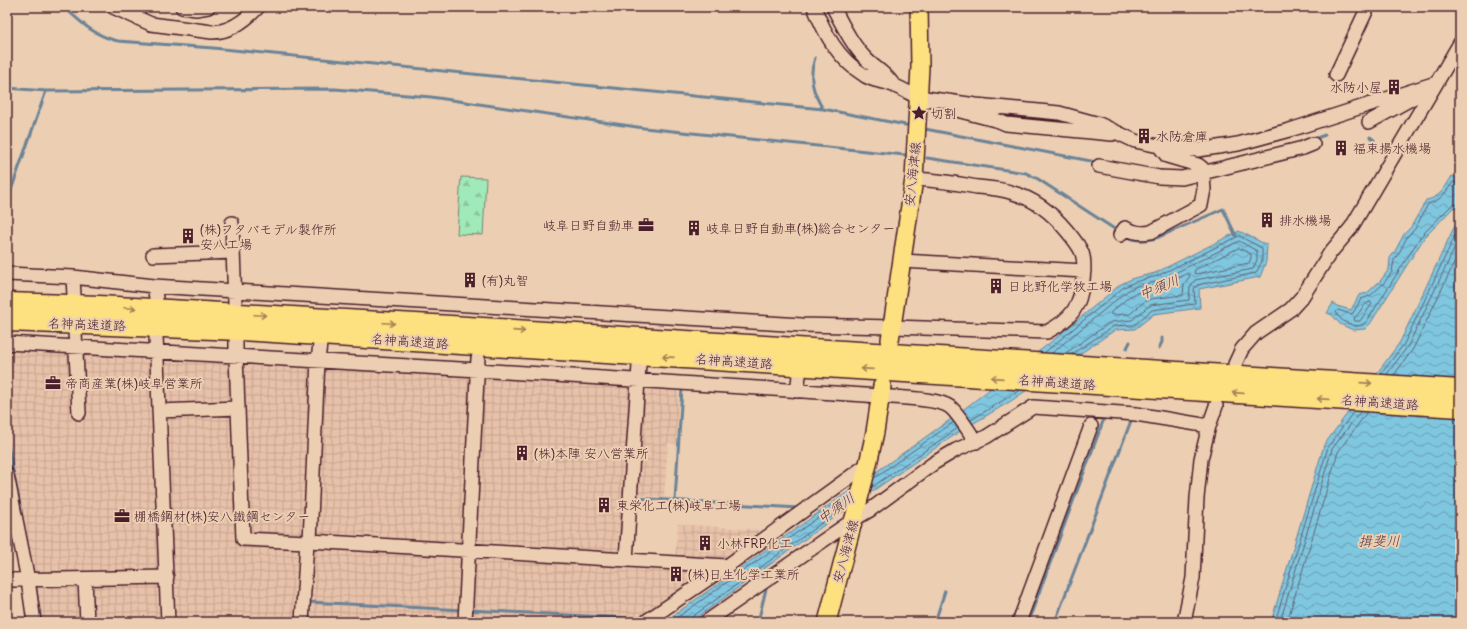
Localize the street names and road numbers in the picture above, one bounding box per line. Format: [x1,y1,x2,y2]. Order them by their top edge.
street label: 安八海津線 [901,140,924,207]
street label: 名神高速道路 [48,315,126,334]
street label: 名神高速道路 [370,330,449,353]
street label: 名神高速道路 [694,350,773,373]
street label: 名神高速道路 [1017,371,1096,394]
street label: 名神高速道路 [1340,391,1419,414]
street label: 安八海津線 [829,517,862,585]

